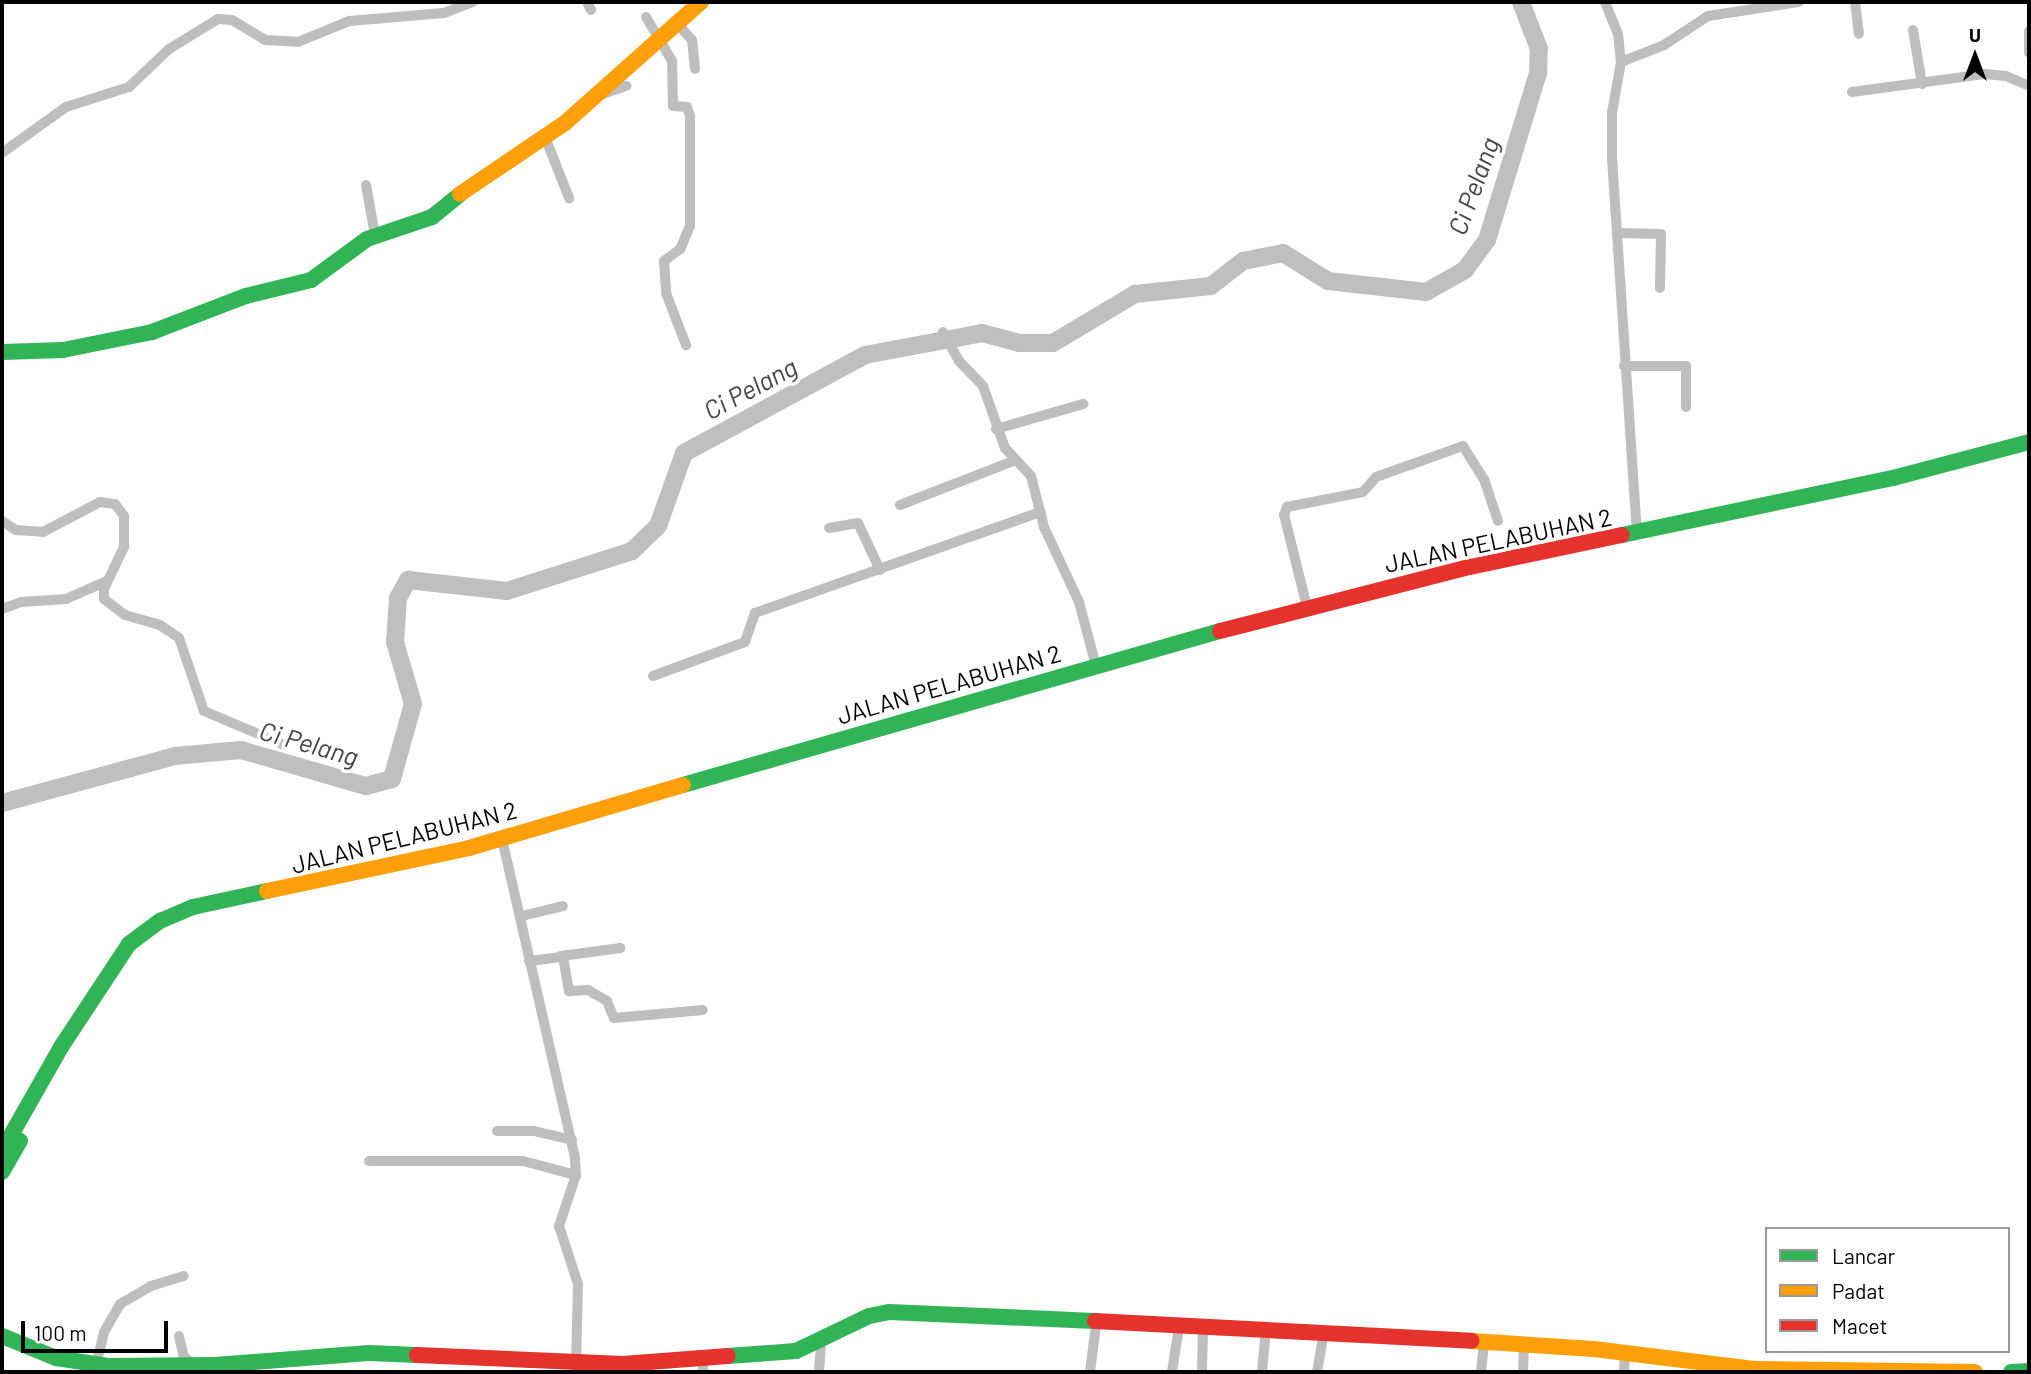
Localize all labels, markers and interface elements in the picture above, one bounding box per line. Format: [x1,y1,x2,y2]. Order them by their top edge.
north arrow [1940,21,2010,91]
text: U [1969,23,1981,46]
water label: Ci Pelang [1441,133,1505,239]
water label: Ci Pelang [698,350,802,426]
street label: JALAN PELABUHAN 2 [1382,502,1614,578]
street label: JALAN PELABUHAN 2 [834,638,1064,730]
water label: Ci Pelang [256,714,362,772]
street label: JALAN PELABUHAN 2 [288,795,520,879]
legend [1765,1227,2010,1353]
text: Lancar [1832,1243,1895,1268]
text: Padat [1832,1278,1885,1303]
scale bar [24,1308,172,1352]
text: Macet [1832,1313,1887,1338]
text: 100 m [34,1320,87,1345]

